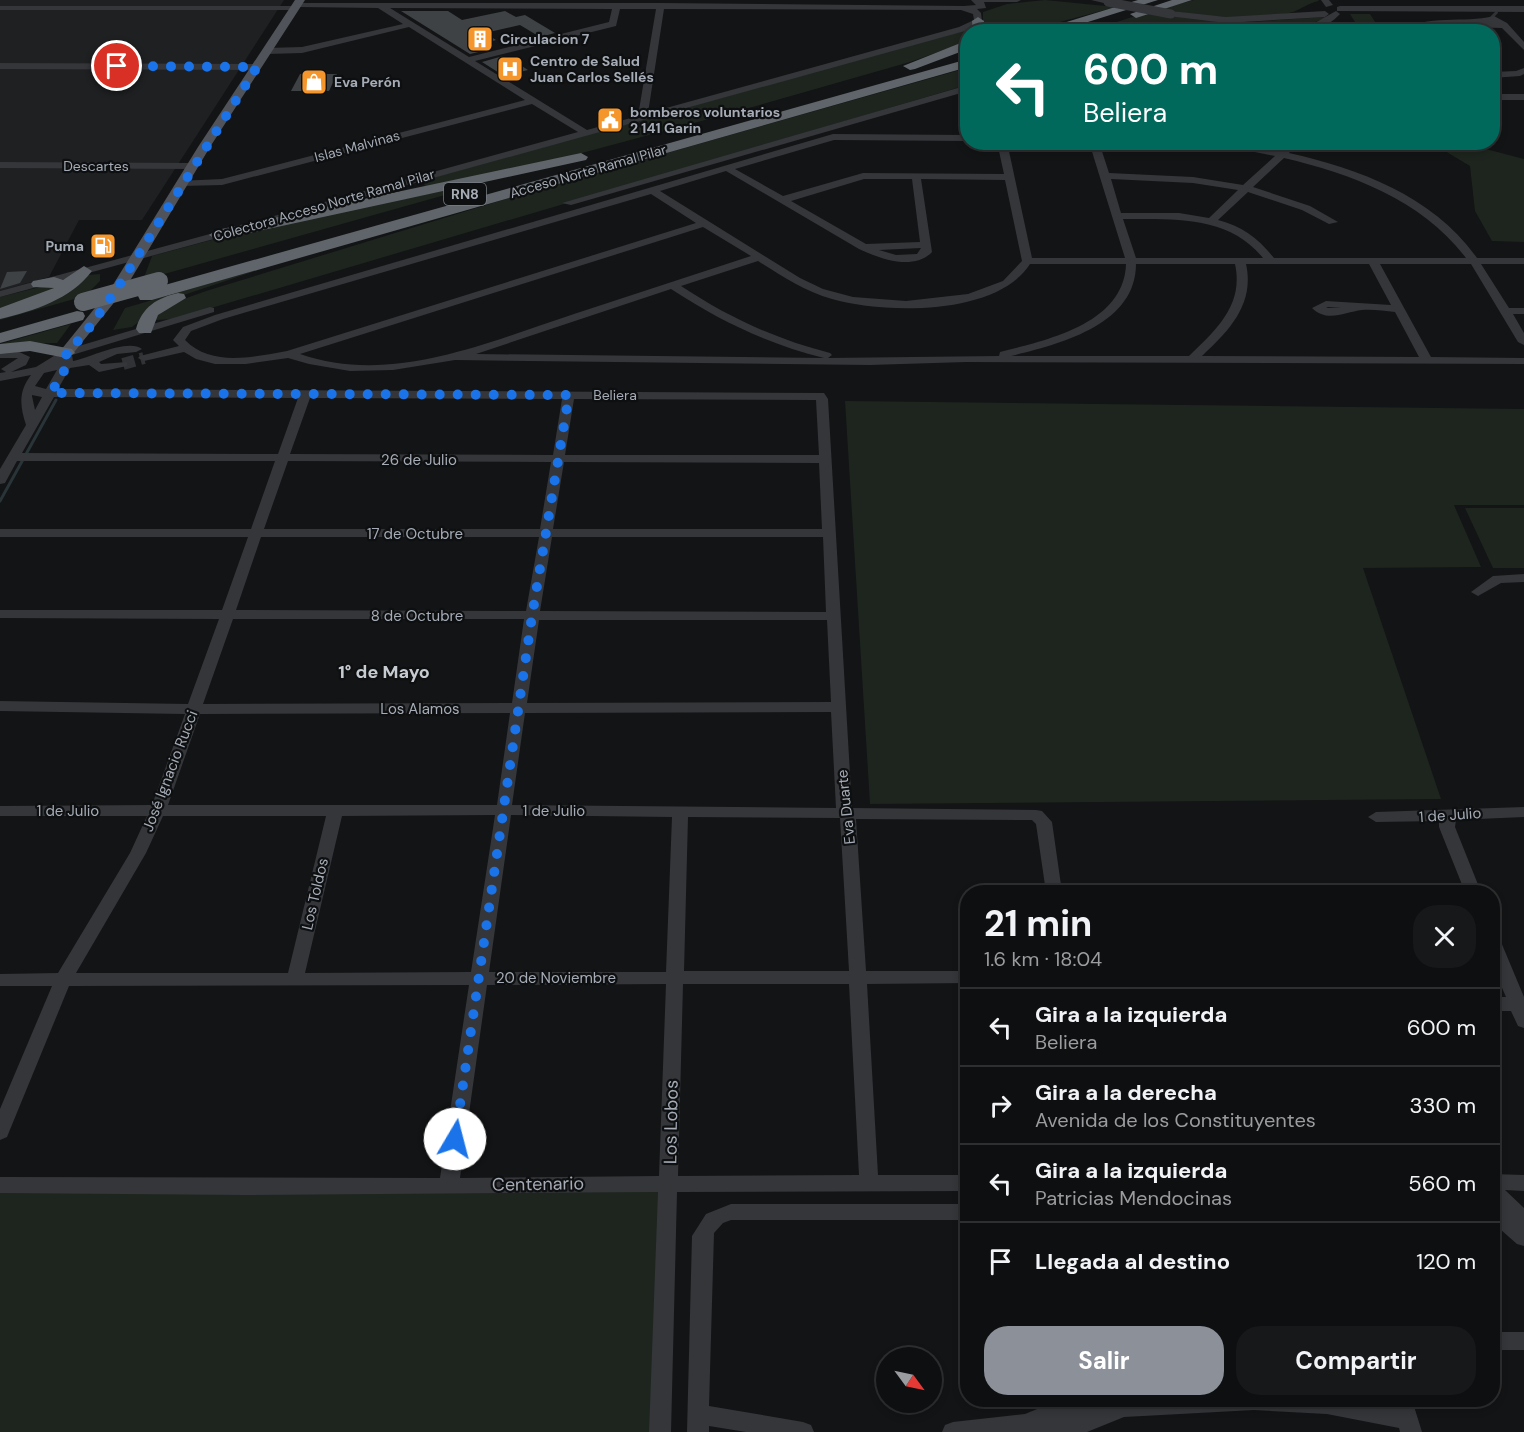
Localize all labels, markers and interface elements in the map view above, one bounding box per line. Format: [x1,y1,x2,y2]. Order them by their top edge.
building icon: Circulacion 7 [465,24,495,54]
place label: Circulacion 7 [500,30,590,48]
pin [91,40,142,91]
text: 600 m [1083,42,1218,97]
icon: left [984,48,1062,126]
icon: arrive [100,49,133,82]
place label: Centro de Salud Juan Carlos Sellés [530,52,654,86]
hospital icon: Centro de Salud Juan Carlos Sellés [495,54,525,84]
shop icon: Eva Perón [299,67,329,97]
place label: Eva Perón [334,73,401,91]
text: Beliera [1083,95,1167,130]
place label: bomberos voluntarios 2 141 Garin [630,103,780,137]
public building icon: bomberos voluntarios 2 141 Garin [595,105,625,135]
street label: Islas Malvinas [312,126,402,166]
street label: Acceso Norte Ramal Pilar [508,140,668,202]
street label: Descartes [63,157,129,175]
street label: Colectora Acceso Norte Ramal Pilar [211,165,437,245]
road number: RN8 [444,183,486,205]
fuel station icon: Puma [88,231,118,261]
place label: Puma [45,237,84,255]
street label: Beliera [593,386,637,404]
street label: 26 de Julio [381,450,457,470]
street label: 17 de Octubre [367,524,463,544]
street label: 8 de Octubre [371,606,463,626]
district label: 1° de Mayo [338,660,430,684]
street label: Los Alamos [380,699,460,719]
street label: José Ignacio Rucci [138,707,202,835]
street label: Eva Duarte [832,769,860,845]
street label: 1 de Julio [37,801,99,821]
street label: 1 de Julio [523,801,585,821]
street label: 1 de Julio [1418,803,1482,827]
street label: Los Toldos [297,856,333,932]
text: 21 min [984,900,1092,947]
button: close [1413,905,1476,968]
text: 1.6 km · 18:04 [984,946,1102,972]
street label: 20 de Noviembre [496,968,616,988]
text: Gira a la izquierda [1035,1000,1227,1029]
icon: left [984,1011,1017,1044]
text: 600 m [1407,1013,1476,1042]
text: Beliera [1035,1029,1097,1055]
text: Gira a la derecha [1035,1078,1217,1107]
street label: Los Lobos [658,1080,684,1164]
icon: right [984,1089,1017,1122]
text: 330 m [1409,1091,1476,1120]
position arrow [423,1107,487,1171]
text: Avenida de los Constituyentes [1035,1107,1316,1133]
text: Gira a la izquierda [1035,1156,1227,1185]
icon: left [984,1167,1017,1200]
text: 560 m [1408,1169,1476,1198]
street label: Centenario [492,1171,584,1197]
text: Patricias Mendocinas [1035,1185,1232,1211]
icon: arrive [984,1245,1017,1278]
text: Llegada al destino [1035,1247,1230,1276]
text: 120 m [1416,1247,1476,1276]
button: Salir [984,1326,1224,1395]
button: Compartir [1236,1326,1476,1395]
north arrow [876,1347,942,1413]
map controls [876,1347,942,1413]

